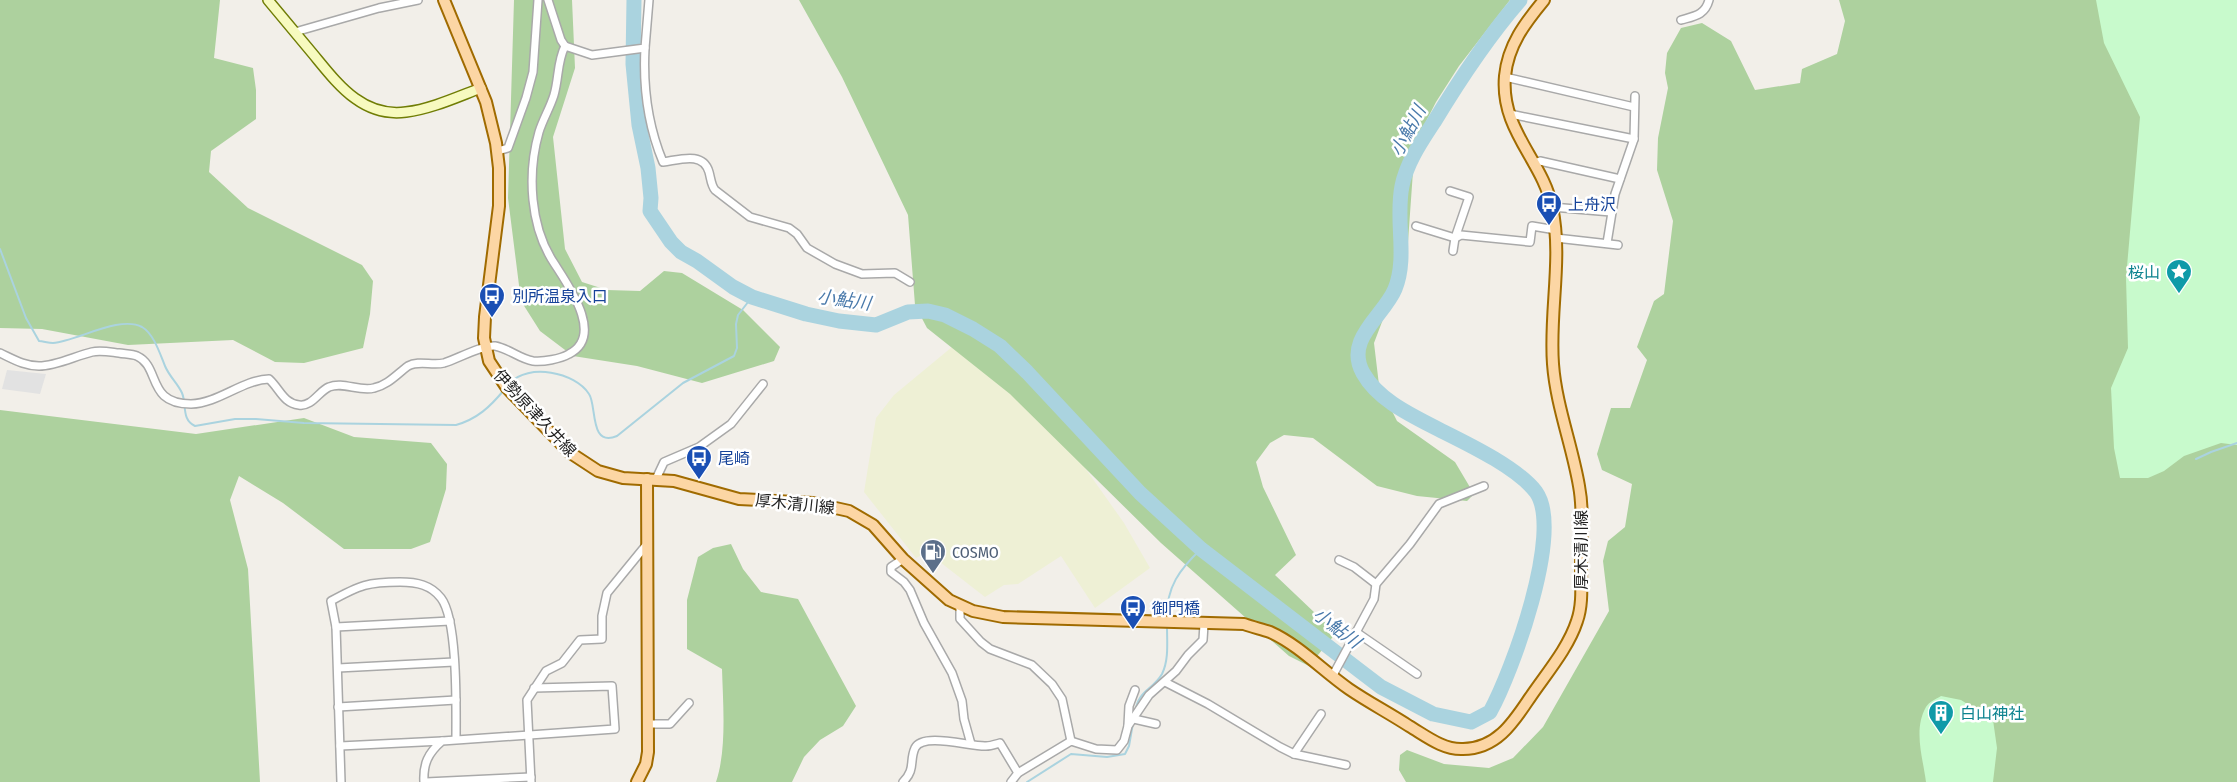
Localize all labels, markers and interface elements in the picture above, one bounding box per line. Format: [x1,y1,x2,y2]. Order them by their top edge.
water label: 小鮎川 [1386,100,1431,160]
bus stop icon: 上舟沢 [1534,189,1564,227]
place label: 上舟沢 [1568,195,1616,214]
place icon: 桜山 [2164,257,2194,295]
place label: 桜山 [2128,263,2160,282]
bus stop icon: 別所温泉入口 [477,281,507,319]
water label: 小鮎川 [816,285,874,315]
place label: 別所温泉入口 [512,287,608,306]
street label: 伊勢原津久井線 [490,366,580,460]
bus stop icon: 尾崎 [684,443,714,481]
place label: 尾崎 [718,449,750,468]
street label: 厚木清川線 [754,490,836,518]
street label: 厚木清川線 [1572,510,1591,590]
fuel station icon: COSMO [918,537,948,575]
place label: COSMO [952,543,999,562]
bus stop icon: 御門橋 [1118,593,1148,631]
place label: 御門橋 [1152,599,1200,618]
water label: 小鮎川 [1309,603,1367,654]
building icon: 白山神社 [1926,698,1956,736]
place label: 白山神社 [1960,704,2024,723]

